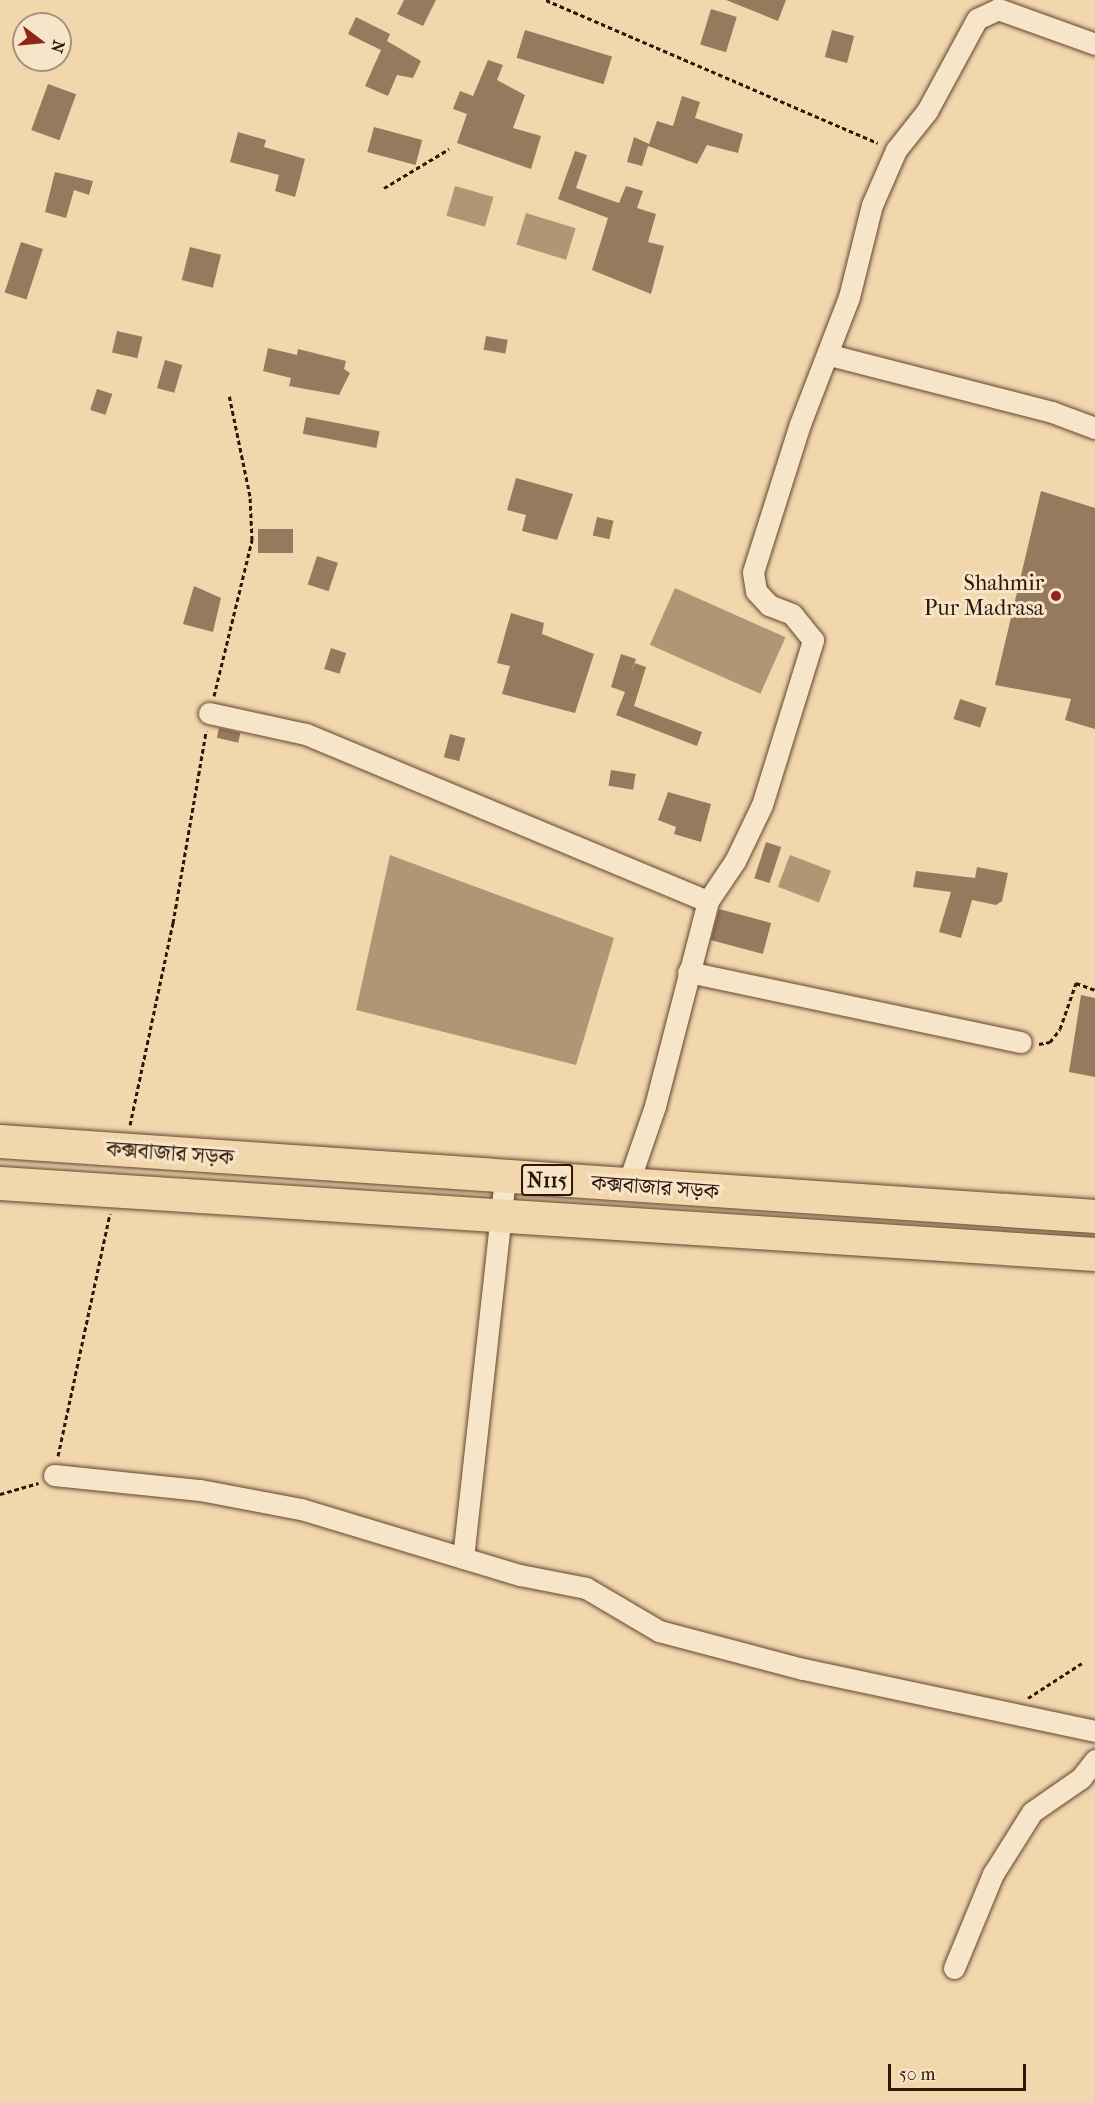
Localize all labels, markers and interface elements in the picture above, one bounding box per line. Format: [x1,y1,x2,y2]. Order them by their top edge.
north arrow [12,12,72,72]
text: N [47,38,69,55]
place label: Shahmir Pur Madrasa [924,570,1044,622]
marker: Shahmir Pur Madrasa [1049,589,1063,603]
street label: কক্সবাজার সড়ক [105,1136,235,1172]
road number: N115 [520,1162,574,1198]
street label: কক্সবাজার সড়ক [590,1170,720,1206]
scale bar [891,2052,1029,2090]
text: 50 m [899,2064,935,2085]

